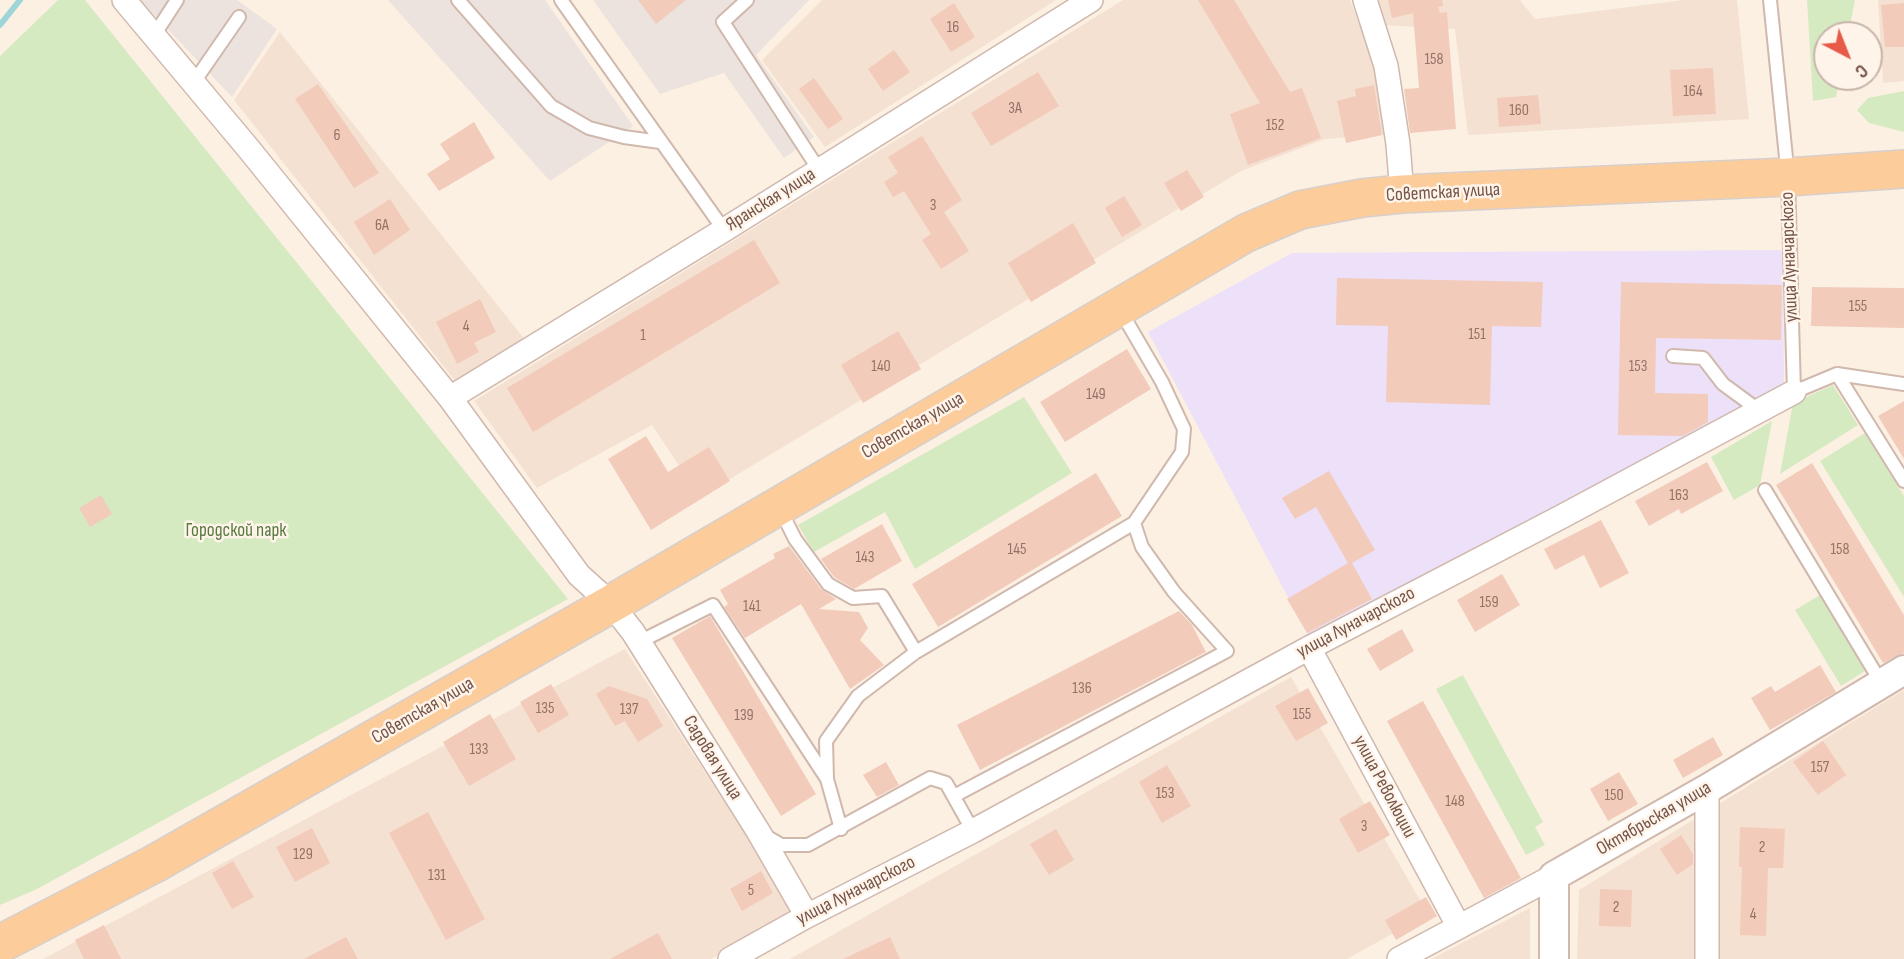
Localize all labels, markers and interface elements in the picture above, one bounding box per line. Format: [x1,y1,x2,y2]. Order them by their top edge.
house number: 16 [947,18,959,38]
north arrow [1813,21,1883,91]
house number: 158 [1424,50,1444,70]
text: С [1850,59,1872,82]
house number: 164 [1683,82,1703,102]
house number: 3А [1008,99,1022,119]
house number: 160 [1509,101,1529,121]
house number: 152 [1266,116,1284,136]
house number: 6 [333,126,341,146]
street label: Яранская улица [722,163,820,237]
street label: Советская улица [1385,179,1501,207]
street label: улица Луначарского [1776,191,1804,323]
house number: 3 [930,196,936,216]
house number: 6А [375,216,389,236]
house number: 155 [1849,297,1867,317]
house number: 4 [463,317,469,337]
house number: 151 [1468,325,1486,345]
house number: 1 [640,326,646,346]
house number: 140 [871,357,891,377]
house number: 153 [1629,357,1647,377]
house number: 149 [1086,385,1106,405]
street label: Советская улица [858,388,968,464]
house number: 163 [1669,486,1689,506]
park label: Городской парк [185,520,287,542]
house number: 145 [1008,540,1026,560]
house number: 158 [1830,540,1850,560]
house number: 143 [855,548,875,568]
street label: улица Луначарского [1293,582,1419,664]
house number: 159 [1479,593,1499,613]
house number: 141 [743,597,761,617]
street label: Советская улица [368,673,478,749]
house number: 136 [1072,679,1092,699]
house number: 135 [536,699,554,719]
house number: 137 [620,700,638,720]
house number: 155 [1293,705,1311,725]
house number: 139 [734,706,754,726]
street label: Садовая улица [677,712,747,804]
street label: улица Революции [1347,732,1421,842]
house number: 133 [469,740,489,760]
house number: 157 [1811,758,1829,778]
street label: Октябрьская улица [1593,777,1715,861]
house number: 153 [1156,784,1174,804]
house number: 150 [1604,786,1624,806]
house number: 148 [1445,792,1465,812]
house number: 3 [1361,817,1367,837]
house number: 2 [1759,838,1765,858]
house number: 129 [293,845,313,865]
street label: улица Луначарского [793,851,919,931]
house number: 131 [428,866,446,886]
house number: 5 [748,881,754,901]
house number: 2 [1613,898,1619,918]
house number: 4 [1750,905,1756,925]

